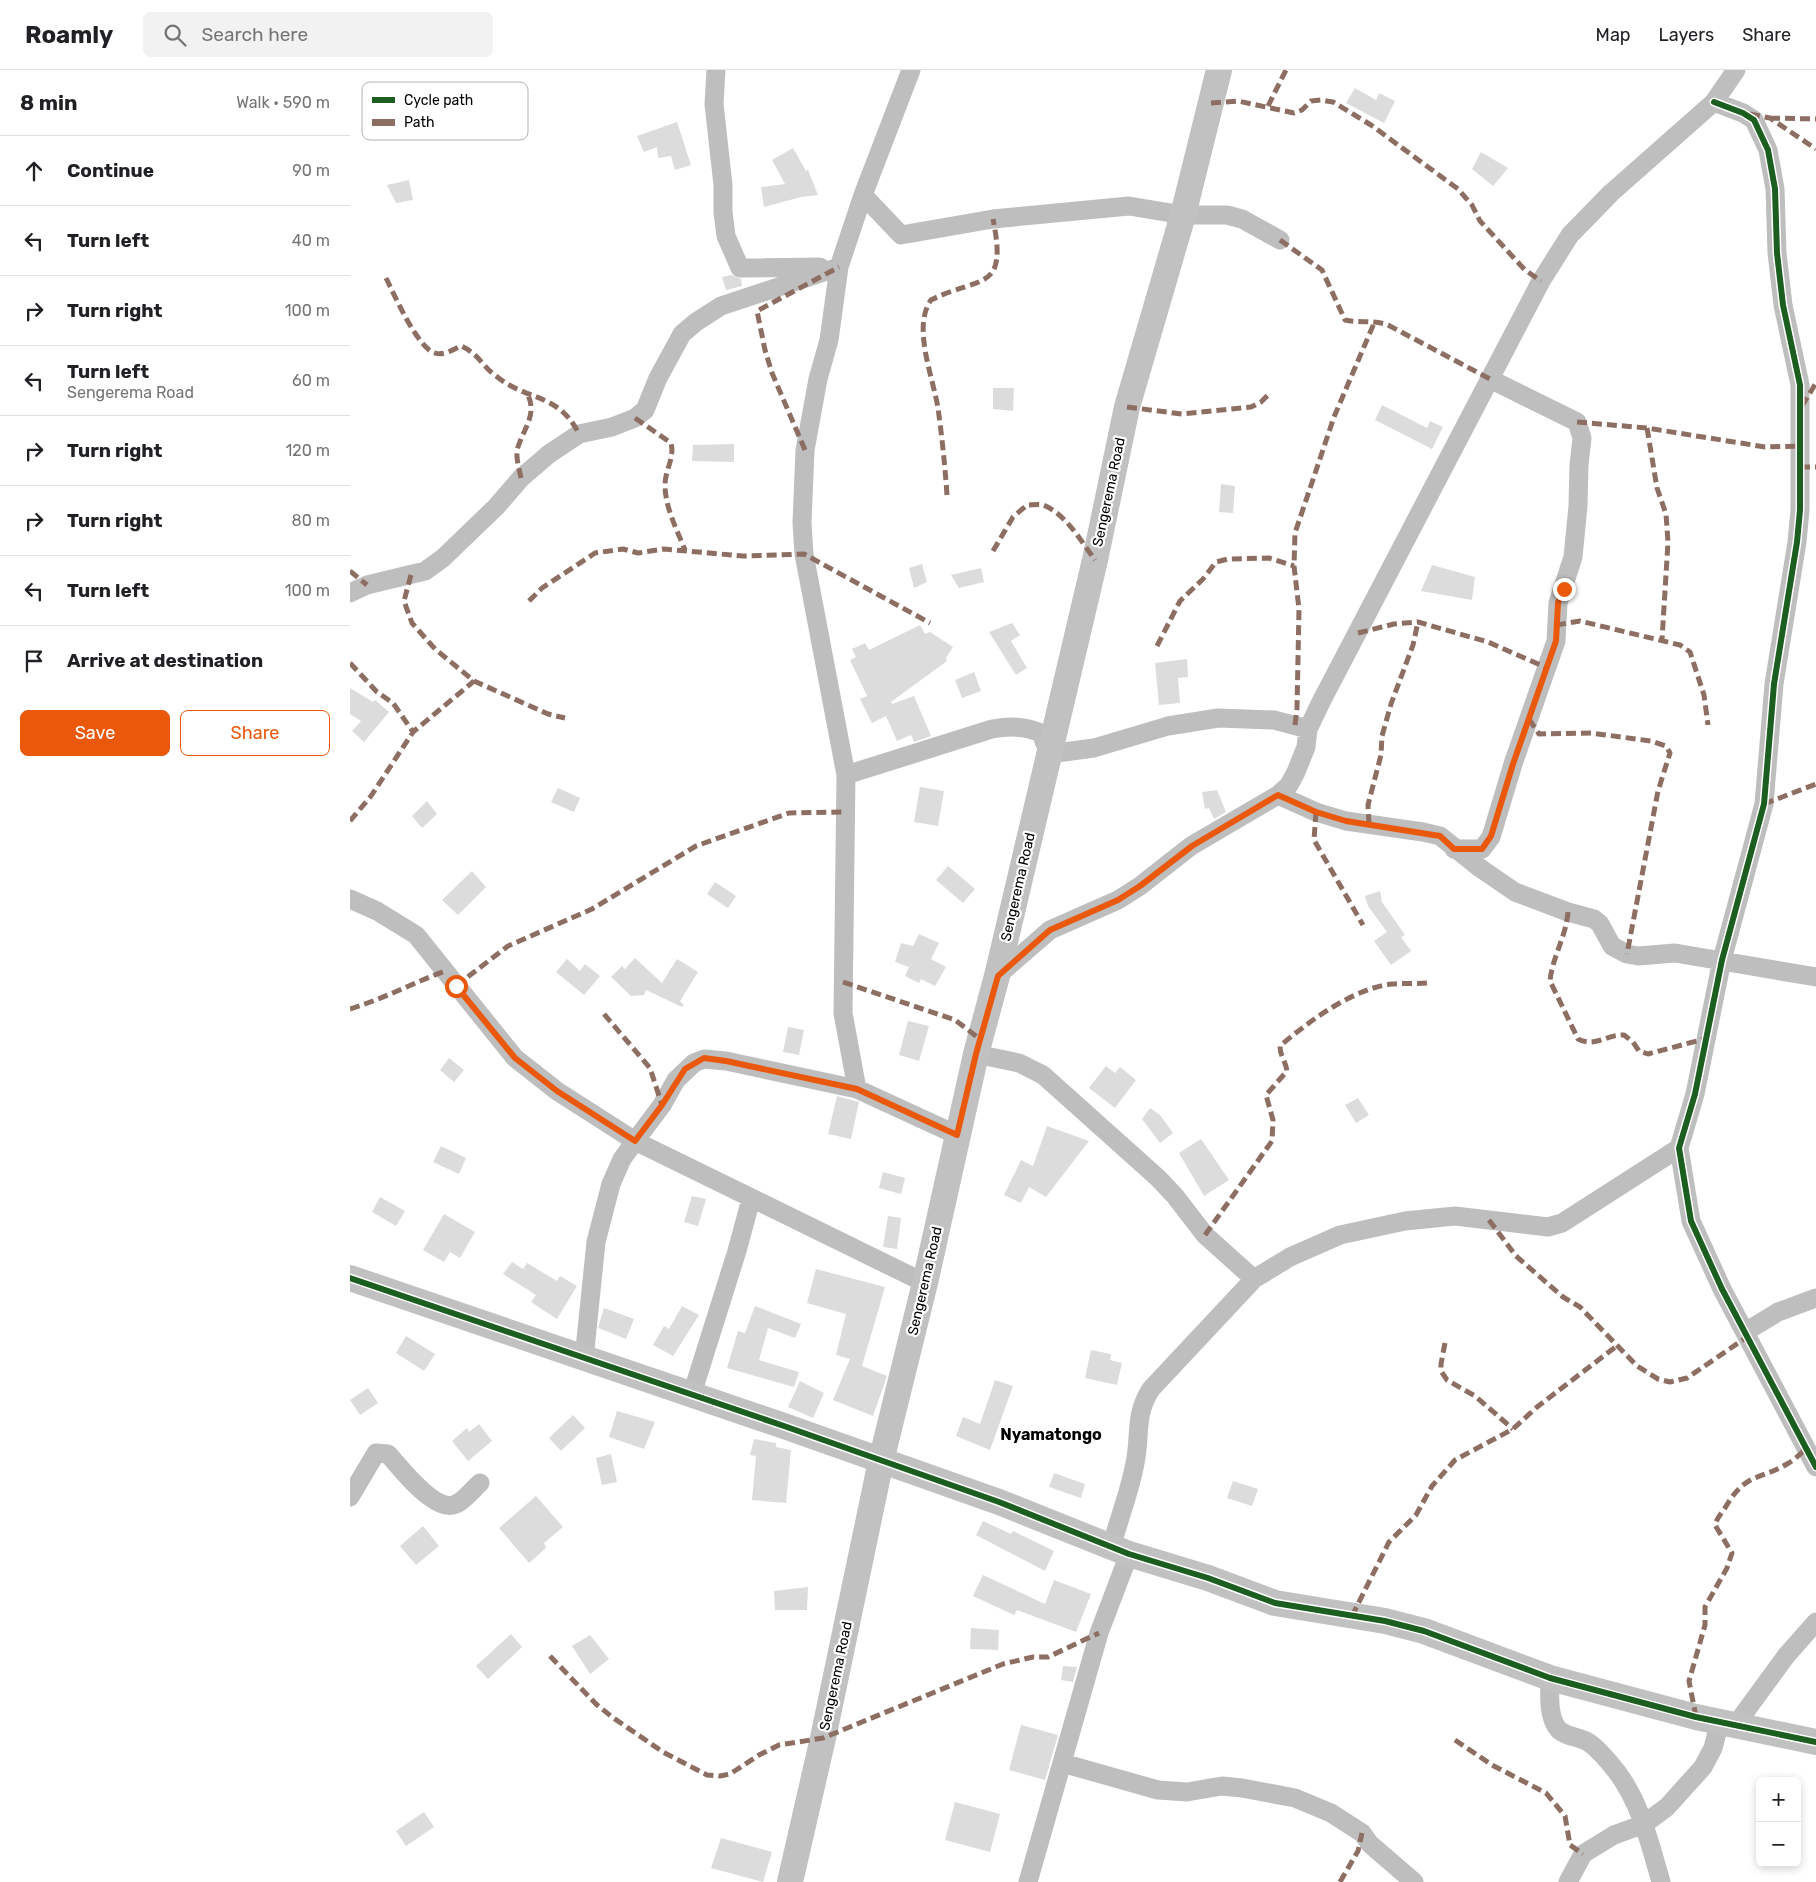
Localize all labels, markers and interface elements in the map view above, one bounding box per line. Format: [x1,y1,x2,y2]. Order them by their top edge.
search box [143,12,493,57]
text: Roamly [25,21,113,49]
icon: search [161,21,189,49]
text: Search here [201,23,308,46]
text: Map [1596,24,1631,46]
text: Layers [1659,24,1714,46]
text: Share [1742,24,1791,46]
legend [362,82,528,140]
text: 8 min [20,90,77,115]
text: Cycle path [404,92,473,109]
text: Walk · 590 m [236,93,330,112]
text: Path [404,114,435,131]
icon: ahead [20,157,48,185]
text: Continue [67,159,154,182]
text: 90 m [292,161,330,180]
icon: left [20,227,48,255]
text: Turn left [67,229,149,252]
text: 40 m [292,231,330,250]
icon: right [20,297,48,325]
text: Turn right [67,299,162,322]
text: 100 m [285,301,330,320]
text: Turn left [67,360,149,383]
icon: left [20,367,48,395]
text: 60 m [292,371,330,390]
text: Sengerema Road [67,383,194,402]
street label: Sengerema Road [1089,436,1129,548]
icon: right [20,437,48,465]
text: Turn right [67,439,162,462]
text: 120 m [285,441,330,460]
icon: right [20,507,48,535]
text: Turn right [67,509,162,532]
text: 80 m [292,511,330,530]
icon: left [20,577,48,605]
route end [1553,578,1576,601]
text: Turn left [67,579,149,602]
text: 100 m [285,581,330,600]
icon: arrive [20,647,48,675]
text: Arrive at destination [67,649,263,672]
button: Save [20,710,170,756]
button: Share [180,710,330,756]
street label: Sengerema Road [997,831,1039,943]
route start [445,975,468,998]
street label: Sengerema Road [904,1225,946,1337]
district label: Nyamatongo [1000,1425,1102,1444]
street label: Sengerema Road [816,1620,856,1732]
map controls [1756,1777,1801,1867]
button: + [1756,1777,1801,1822]
button: − [1756,1822,1801,1867]

